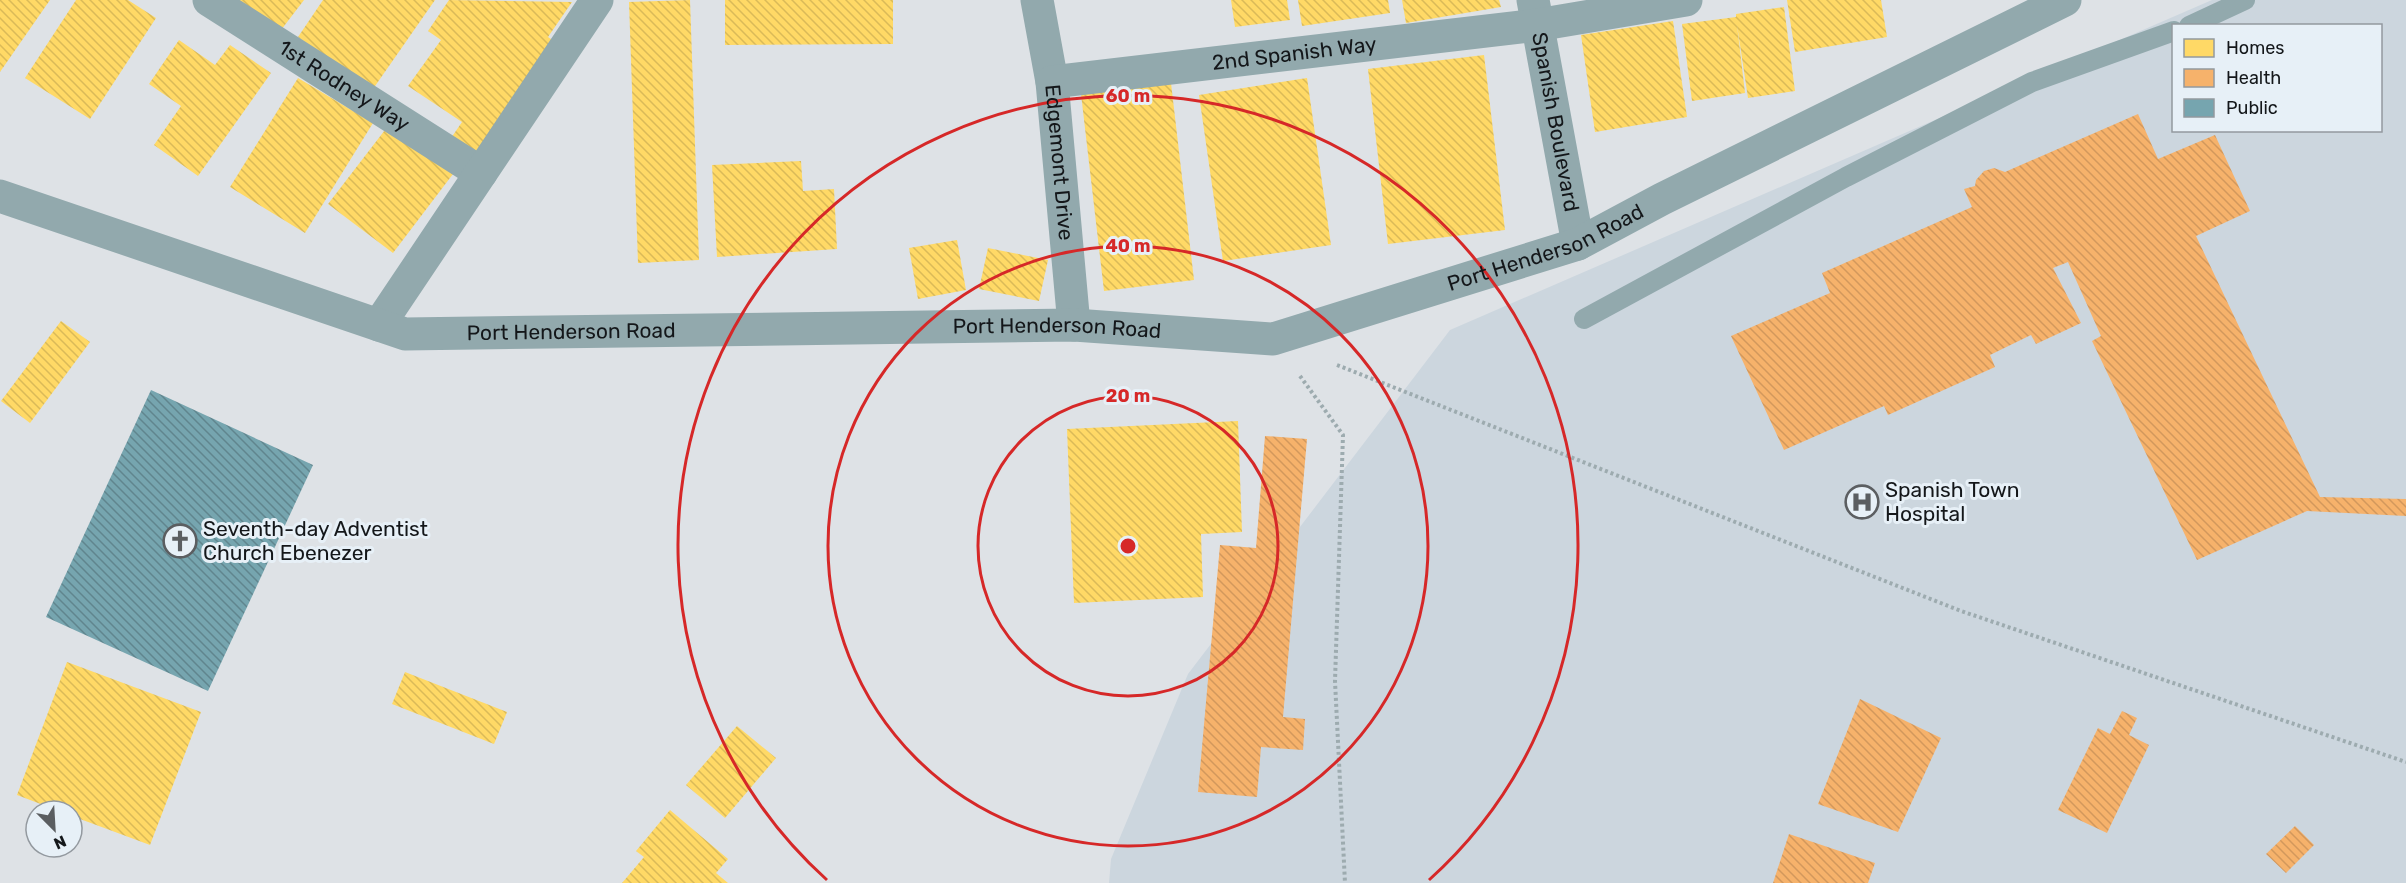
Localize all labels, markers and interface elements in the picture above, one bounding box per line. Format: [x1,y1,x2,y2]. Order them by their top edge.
legend [2172,24,2382,132]
street label: Spanish Boulevard [1527,30,1585,214]
street label: 2nd Spanish Way [1211,31,1378,75]
street label: 1st Rodney Way [274,35,415,137]
text: Homes [2226,37,2284,59]
text: Health [2226,67,2281,89]
street label: Edgemont Drive [1040,83,1079,241]
text: 60 m [1106,85,1150,107]
text: Public [2226,97,2278,119]
street label: Port Henderson Road [1444,198,1648,296]
text: 40 m [1106,235,1150,257]
street label: Port Henderson Road [952,312,1162,343]
street label: Port Henderson Road [466,317,676,345]
text: 20 m [1106,385,1150,407]
place label: Spanish Town Hospital [1885,477,2020,526]
hospital icon: Spanish Town Hospital [1844,484,1880,520]
place label: Seventh-day Adventist Church Ebenezer [203,516,428,565]
church icon: Seventh-day Adventist Church Ebenezer [162,523,198,559]
centre of rings [1118,536,1138,556]
north arrow [24,799,84,859]
text: N [51,831,69,853]

